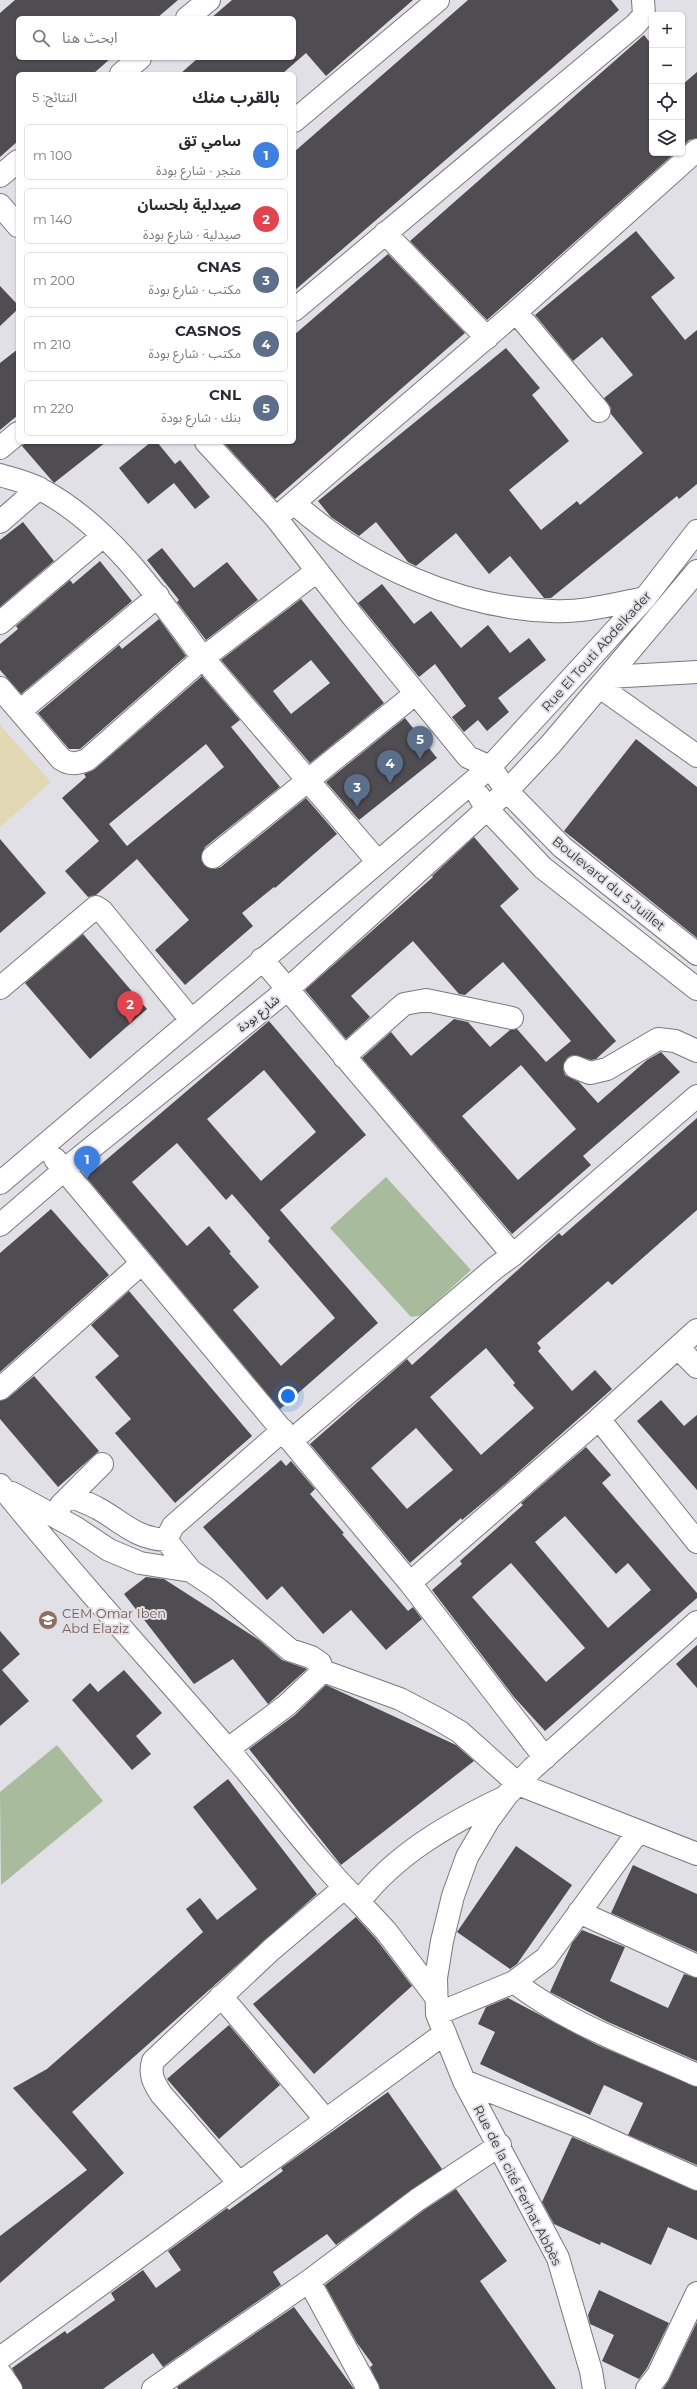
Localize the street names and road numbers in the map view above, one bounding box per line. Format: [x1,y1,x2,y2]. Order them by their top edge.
street label: Rue El Touti Abdelkader [538,588,654,714]
street label: Boulevard du 5 Juillet [549,833,669,933]
street label: شارع بودة [234,991,284,1037]
street label: Rue de la cité Ferhat Abbès [470,2102,566,2268]

